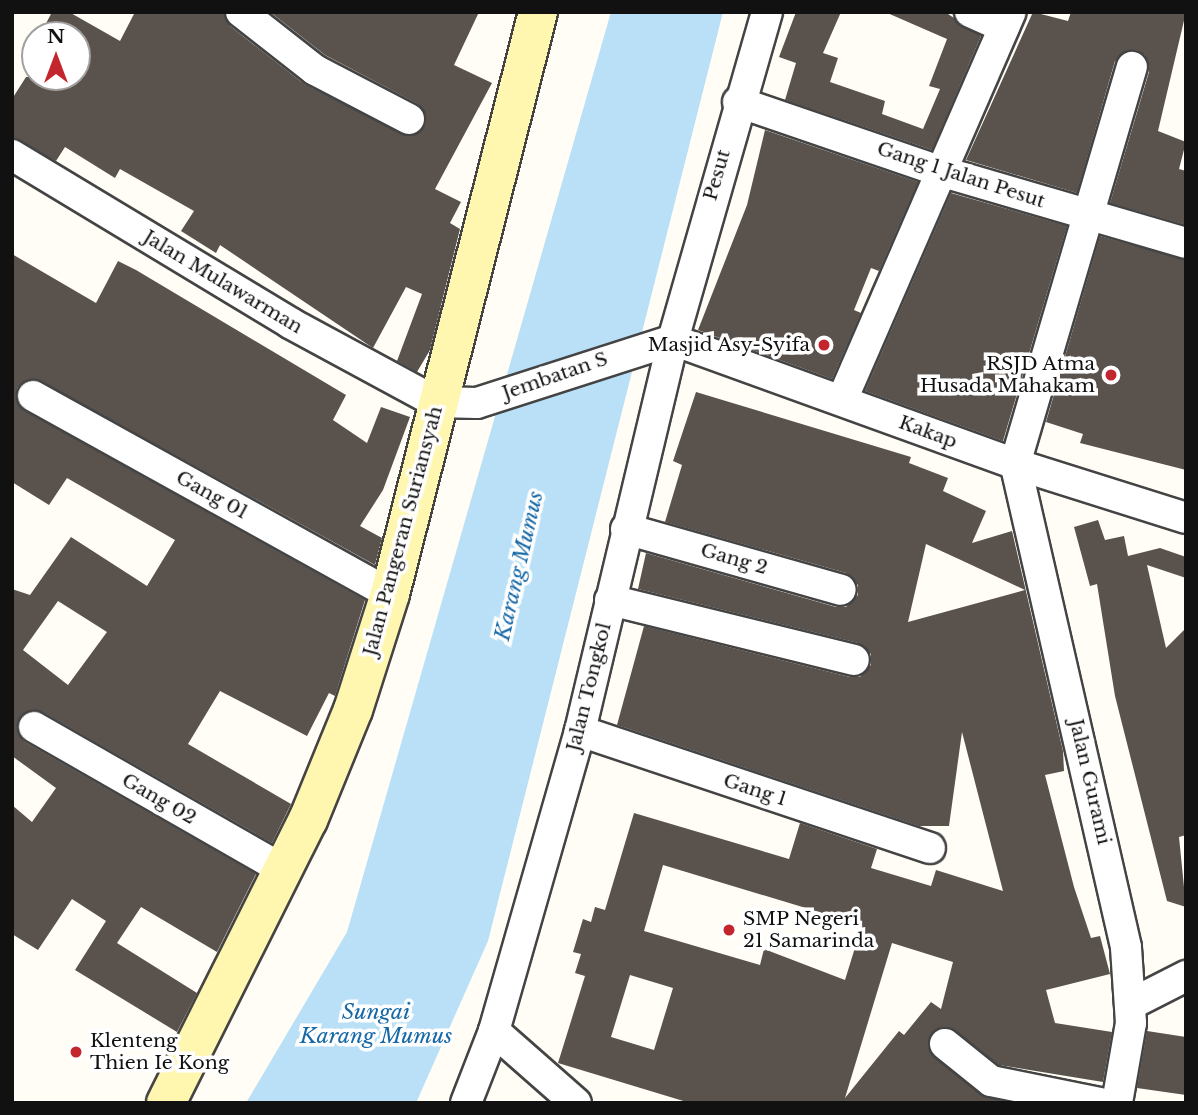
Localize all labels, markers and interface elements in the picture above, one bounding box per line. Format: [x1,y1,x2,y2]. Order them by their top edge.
north arrow [21,21,91,91]
text: N [47,25,65,48]
street label: Gang 1 Jalan Pesut [874,137,1048,213]
street label: Pesut [699,147,735,203]
street label: Jalan Mulawarman [139,225,307,339]
place label: Masjid Asy-Syifa [647,334,810,356]
marker: Masjid Asy-Syifa [816,337,832,353]
street label: Jembatan S [499,347,611,405]
place label: RSJD Atma Husada Mahakam [920,353,1095,397]
marker: RSJD Atma Husada Mahakam [1101,365,1121,385]
street label: Jalan Pangeran Suriansyah [359,404,447,658]
street label: Kakap [896,411,960,453]
street label: Gang 01 [172,466,252,524]
water label: Karang Mumus [490,489,548,643]
street label: Gang 2 [698,539,770,579]
street label: Jalan Tongkol [562,620,616,754]
street label: Jalan Gurami [1064,717,1116,847]
street label: Gang 02 [118,769,200,829]
street label: Gang 1 [720,769,790,811]
place label: SMP Negeri 21 Samarinda [743,908,874,952]
marker: SMP Negeri 21 Samarinda [721,922,737,938]
water label: Sungai Karang Mumus [300,999,452,1049]
place label: Klenteng Thien Ie Kong [90,1030,229,1074]
marker: Klenteng Thien Ie Kong [68,1044,84,1060]

